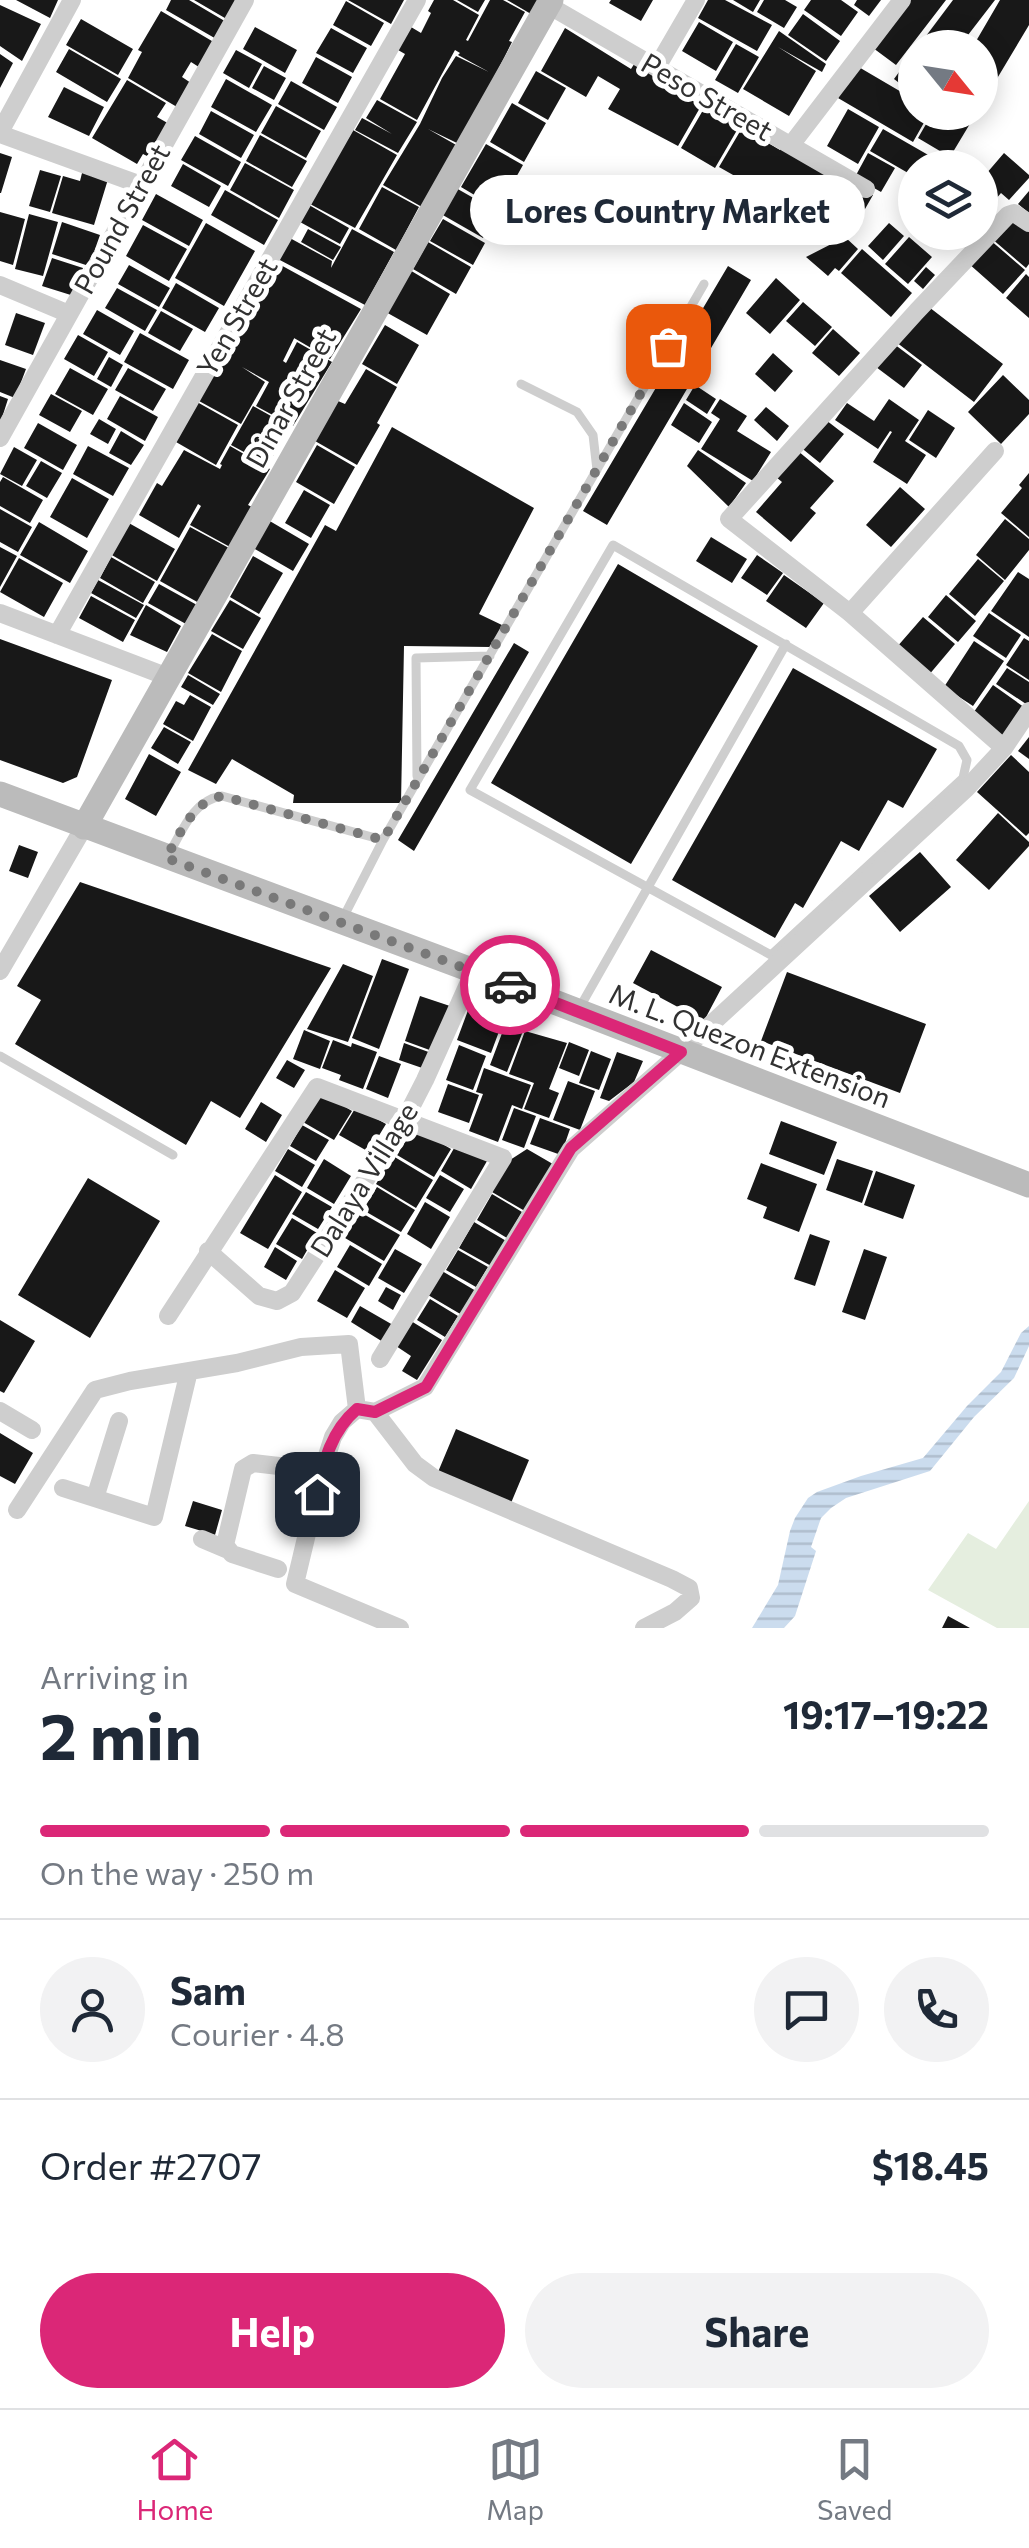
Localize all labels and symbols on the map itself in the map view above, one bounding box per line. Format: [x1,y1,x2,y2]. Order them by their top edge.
north arrow [898,30,998,130]
street label: Peso Street [636,45,779,147]
street label: Pound Street [66,138,176,299]
callout: Lores Country Market [470,176,866,246]
street label: Yen Street [189,251,284,382]
pin [626,304,711,389]
street label: Dinar Street [238,322,342,473]
courier [460,935,560,1035]
street label: M. L. Quezon Extension [605,976,896,1114]
street label: Dalaya Village [302,1096,424,1263]
pin [275,1452,360,1537]

